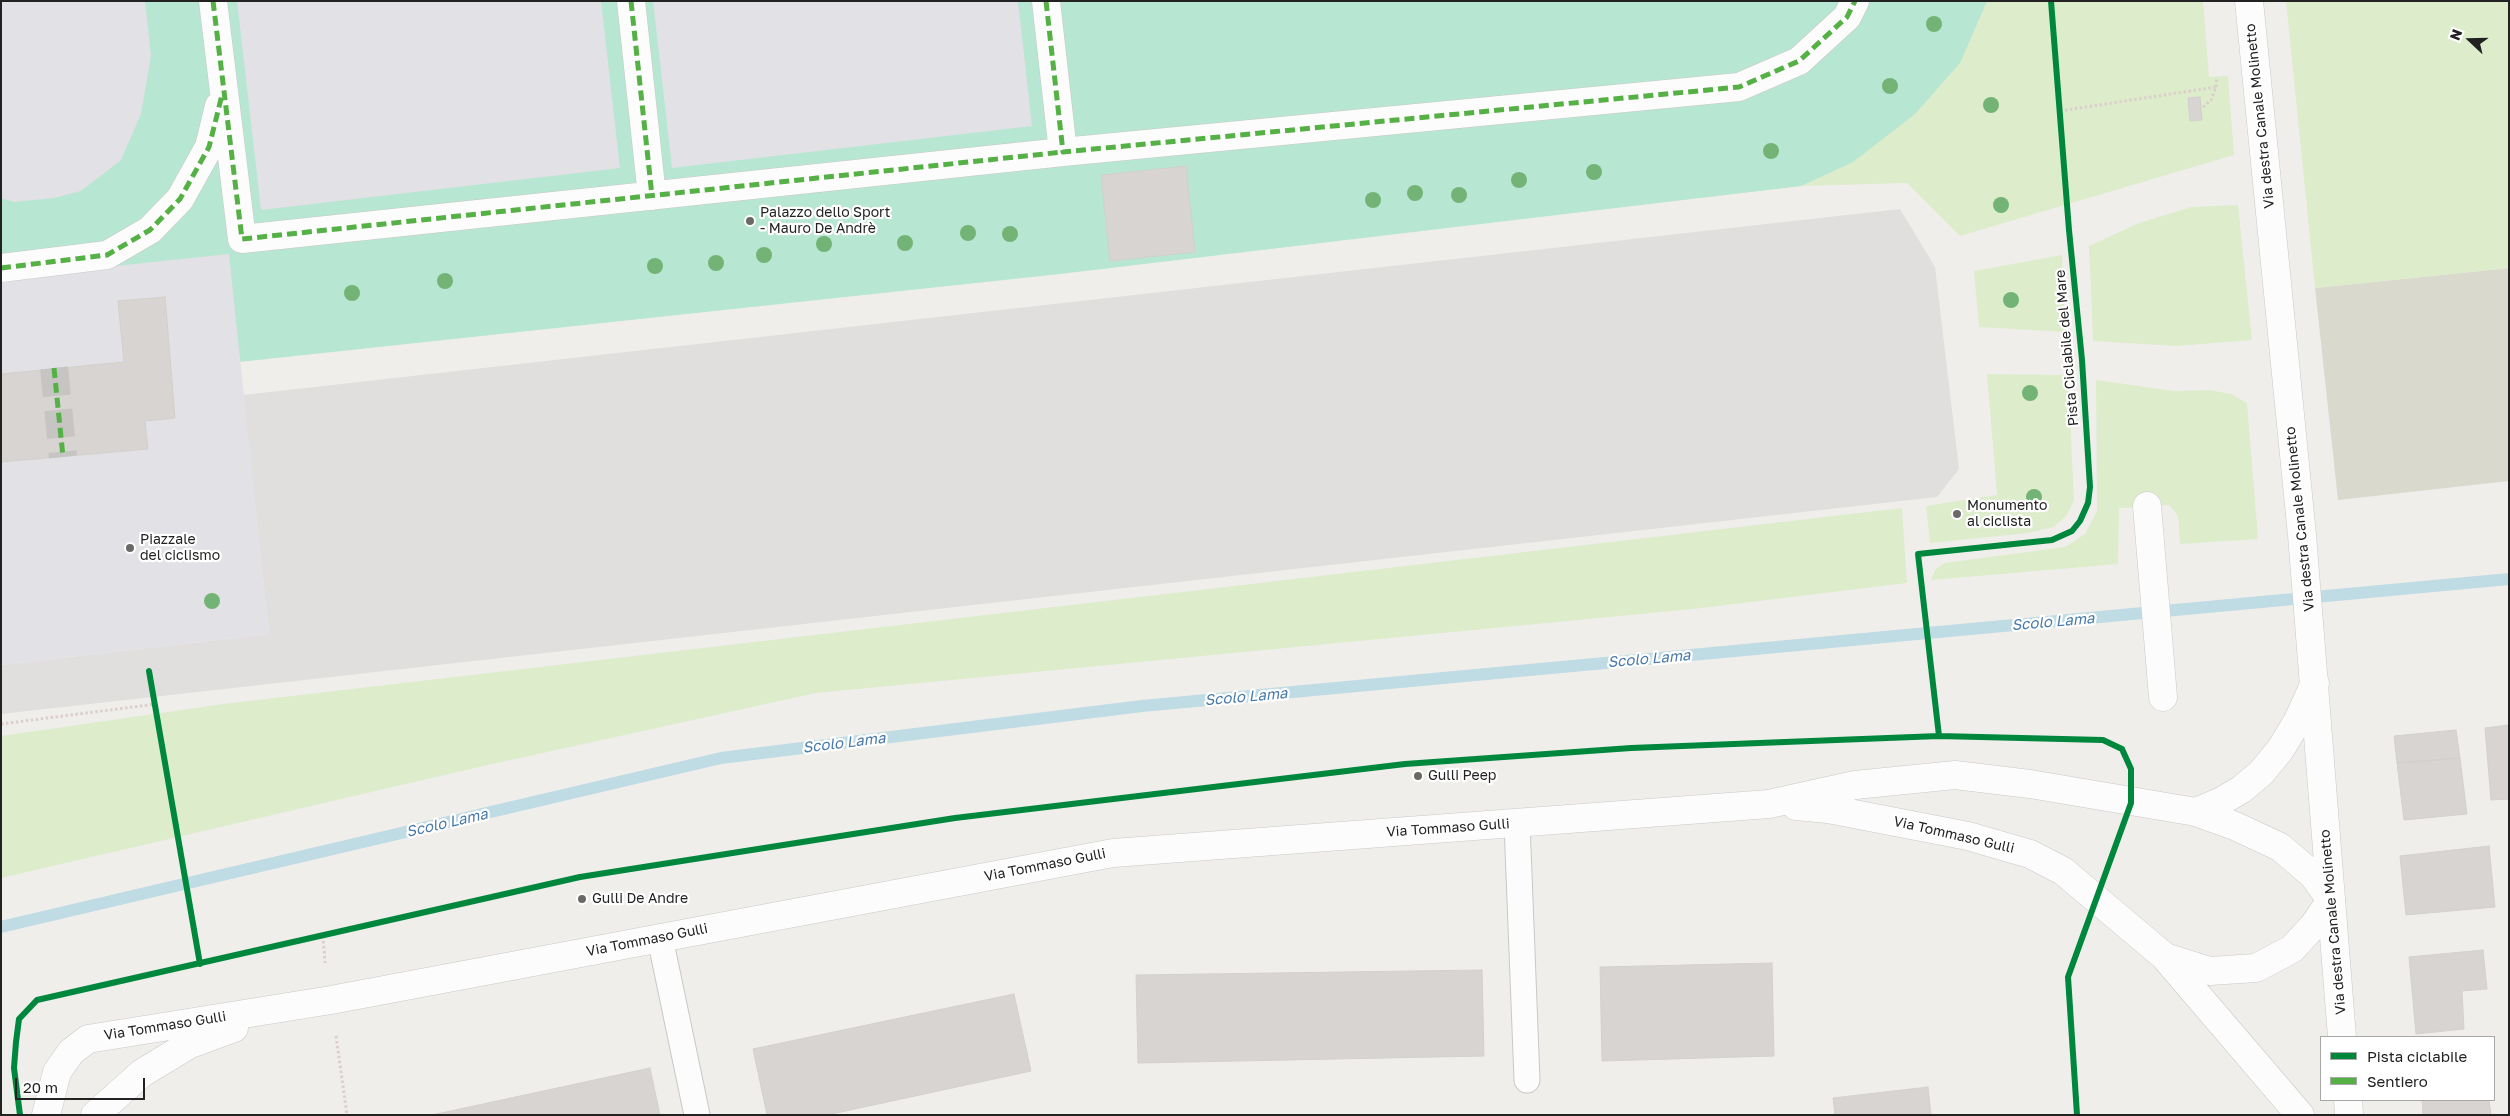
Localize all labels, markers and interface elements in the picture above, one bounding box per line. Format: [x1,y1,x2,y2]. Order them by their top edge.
north arrow [2445,15,2495,65]
street label: Via destra Canale Molinetto [2242,23,2278,209]
text: N [2446,26,2465,42]
place label: Palazzo dello Sport - Mauro De Andrè [760,205,890,238]
marker: Palazzo dello Sport - Mauro De Andrè [744,215,756,227]
street label: Pista Ciclabile del Mare [2052,269,2082,427]
street label: Via destra Canale Molinetto [2282,426,2318,612]
place label: Monumento al ciclista [1967,498,2047,530]
marker: Monumento al ciclista [1951,508,1963,520]
place label: Piazzale del ciclismo [140,532,220,564]
marker: Piazzale del ciclismo [124,542,136,554]
water label: Scolo Lama [2011,609,2095,635]
water label: Scolo Lama [1607,646,1691,672]
water label: Scolo Lama [1204,684,1288,710]
water label: Scolo Lama [802,729,886,757]
place label: Gulli Peep [1428,768,1496,784]
marker: Gulli Peep [1412,770,1424,782]
water label: Scolo Lama [404,805,490,841]
street label: Via Tommaso Gulli [1892,813,2016,857]
street label: Via Tommaso Gulli [1386,815,1510,841]
street label: Via destra Canale Molinetto [2317,829,2349,1015]
street label: Via Tommaso Gulli [983,845,1107,885]
place label: Gulli De Andre [592,891,688,907]
marker: Gulli De Andre [576,893,588,905]
street label: Via Tommaso Gulli [585,920,709,960]
street label: Via Tommaso Gulli [103,1008,227,1044]
legend [2320,1036,2495,1101]
text: Pista ciclabile [2367,1047,2467,1065]
scale bar [18,1068,148,1100]
text: Sentiero [2367,1072,2428,1090]
text: 20 m [23,1078,58,1096]

